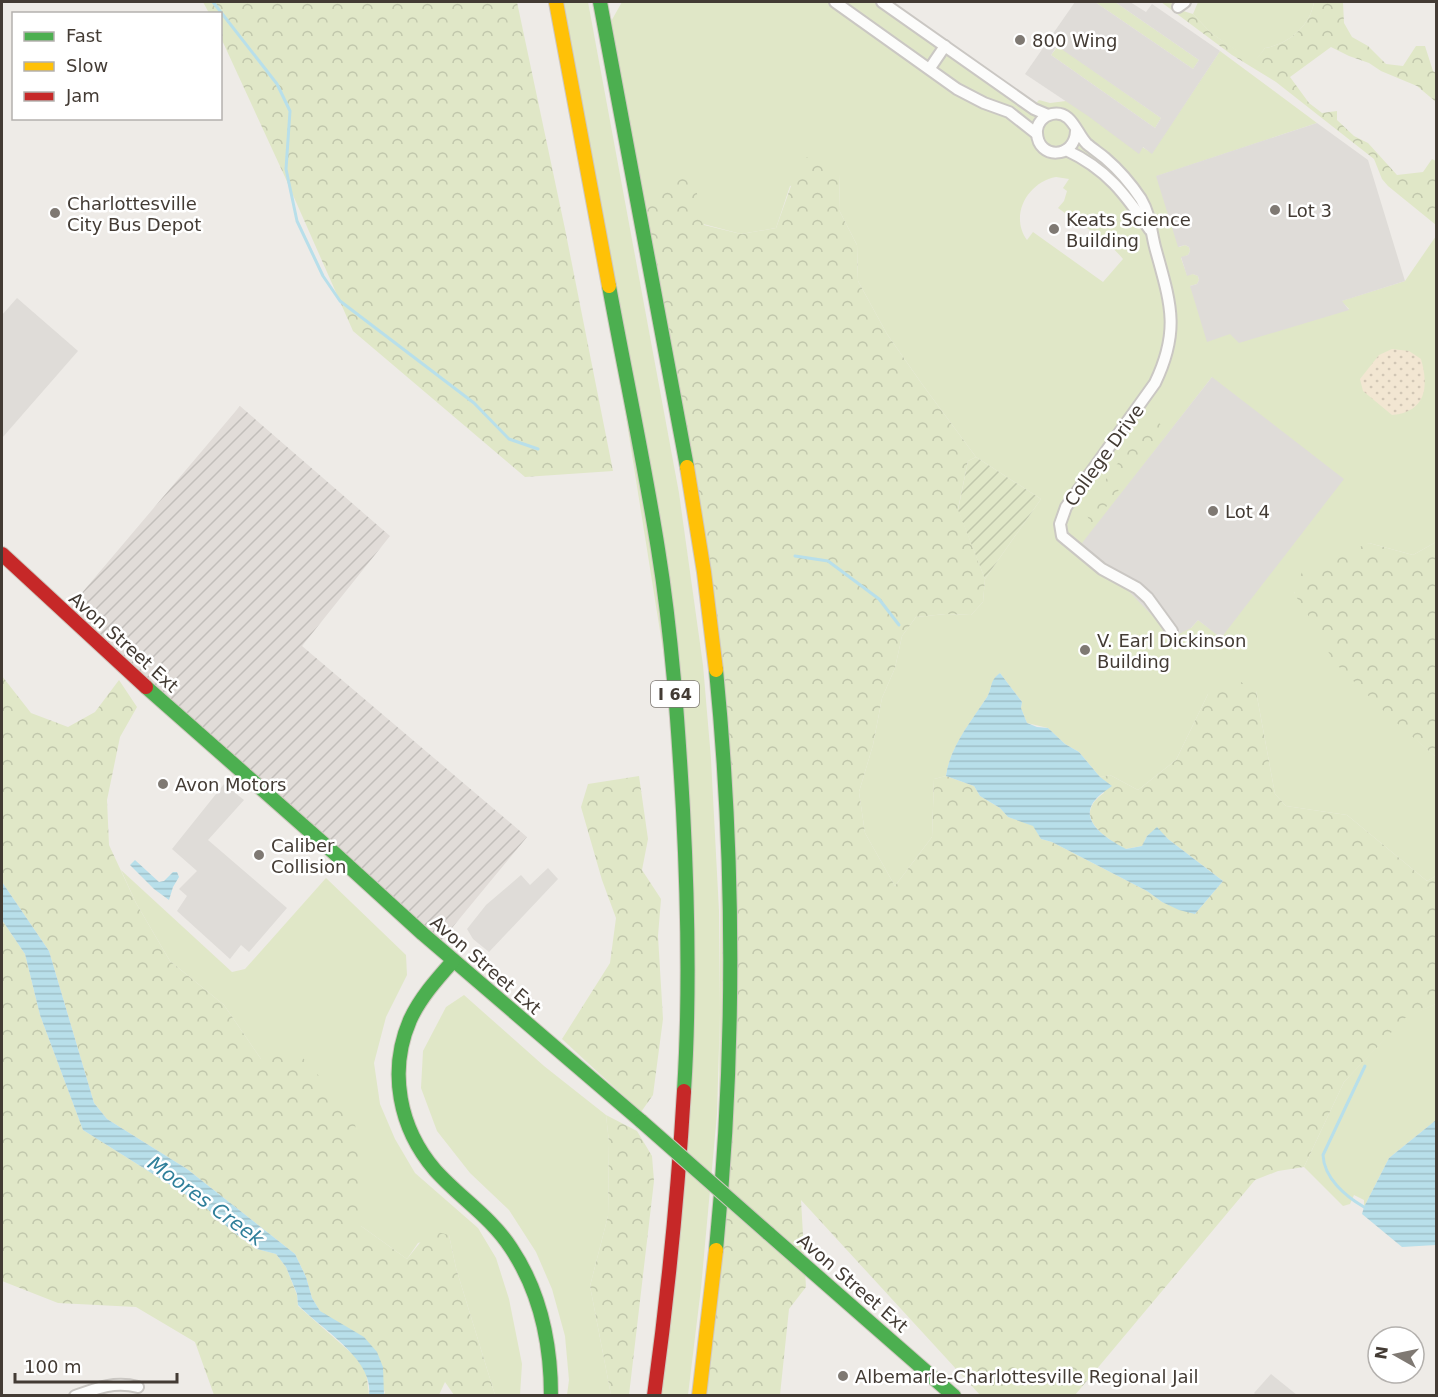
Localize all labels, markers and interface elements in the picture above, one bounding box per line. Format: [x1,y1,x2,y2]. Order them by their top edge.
legend [12,12,222,120]
text: Fast [66,25,102,46]
place label: 800 Wing [1032,30,1117,51]
marker: 800 Wing [1013,33,1027,47]
text: Slow [66,55,108,76]
text: Jam [65,85,100,106]
place label: Charlottesville City Bus Depot [67,193,201,235]
place label: Lot 3 [1287,200,1332,221]
marker: Lot 3 [1268,203,1282,217]
marker: Charlottesville City Bus Depot [48,206,62,220]
place label: Keats Science Building [1066,209,1191,251]
marker: Keats Science Building [1047,222,1061,236]
street label: College Drive [1060,400,1148,510]
place label: Lot 4 [1225,501,1270,522]
marker: Lot 4 [1206,504,1220,518]
street label: Avon Street Ext [65,588,183,696]
place label: V. Earl Dickinson Building [1097,630,1246,672]
marker: V. Earl Dickinson Building [1078,643,1092,657]
road number: I 64 [651,681,699,707]
place label: Avon Motors [175,774,286,795]
marker: Avon Motors [156,777,170,791]
place label: Caliber Collision [271,835,346,877]
marker: Caliber Collision [252,848,266,862]
street label: Avon Street Ext [426,911,546,1019]
water label: Moores Creek [143,1151,270,1252]
street label: Avon Street Ext [793,1229,913,1337]
north arrow [1366,1325,1426,1385]
text: N [1371,1345,1392,1361]
scale bar [15,1346,177,1384]
text: 100 m [24,1356,82,1377]
place label: Albemarle-Charlottesville Regional Jail [855,1366,1199,1387]
marker: Albemarle-Charlottesville Regional Jail [836,1369,850,1383]

